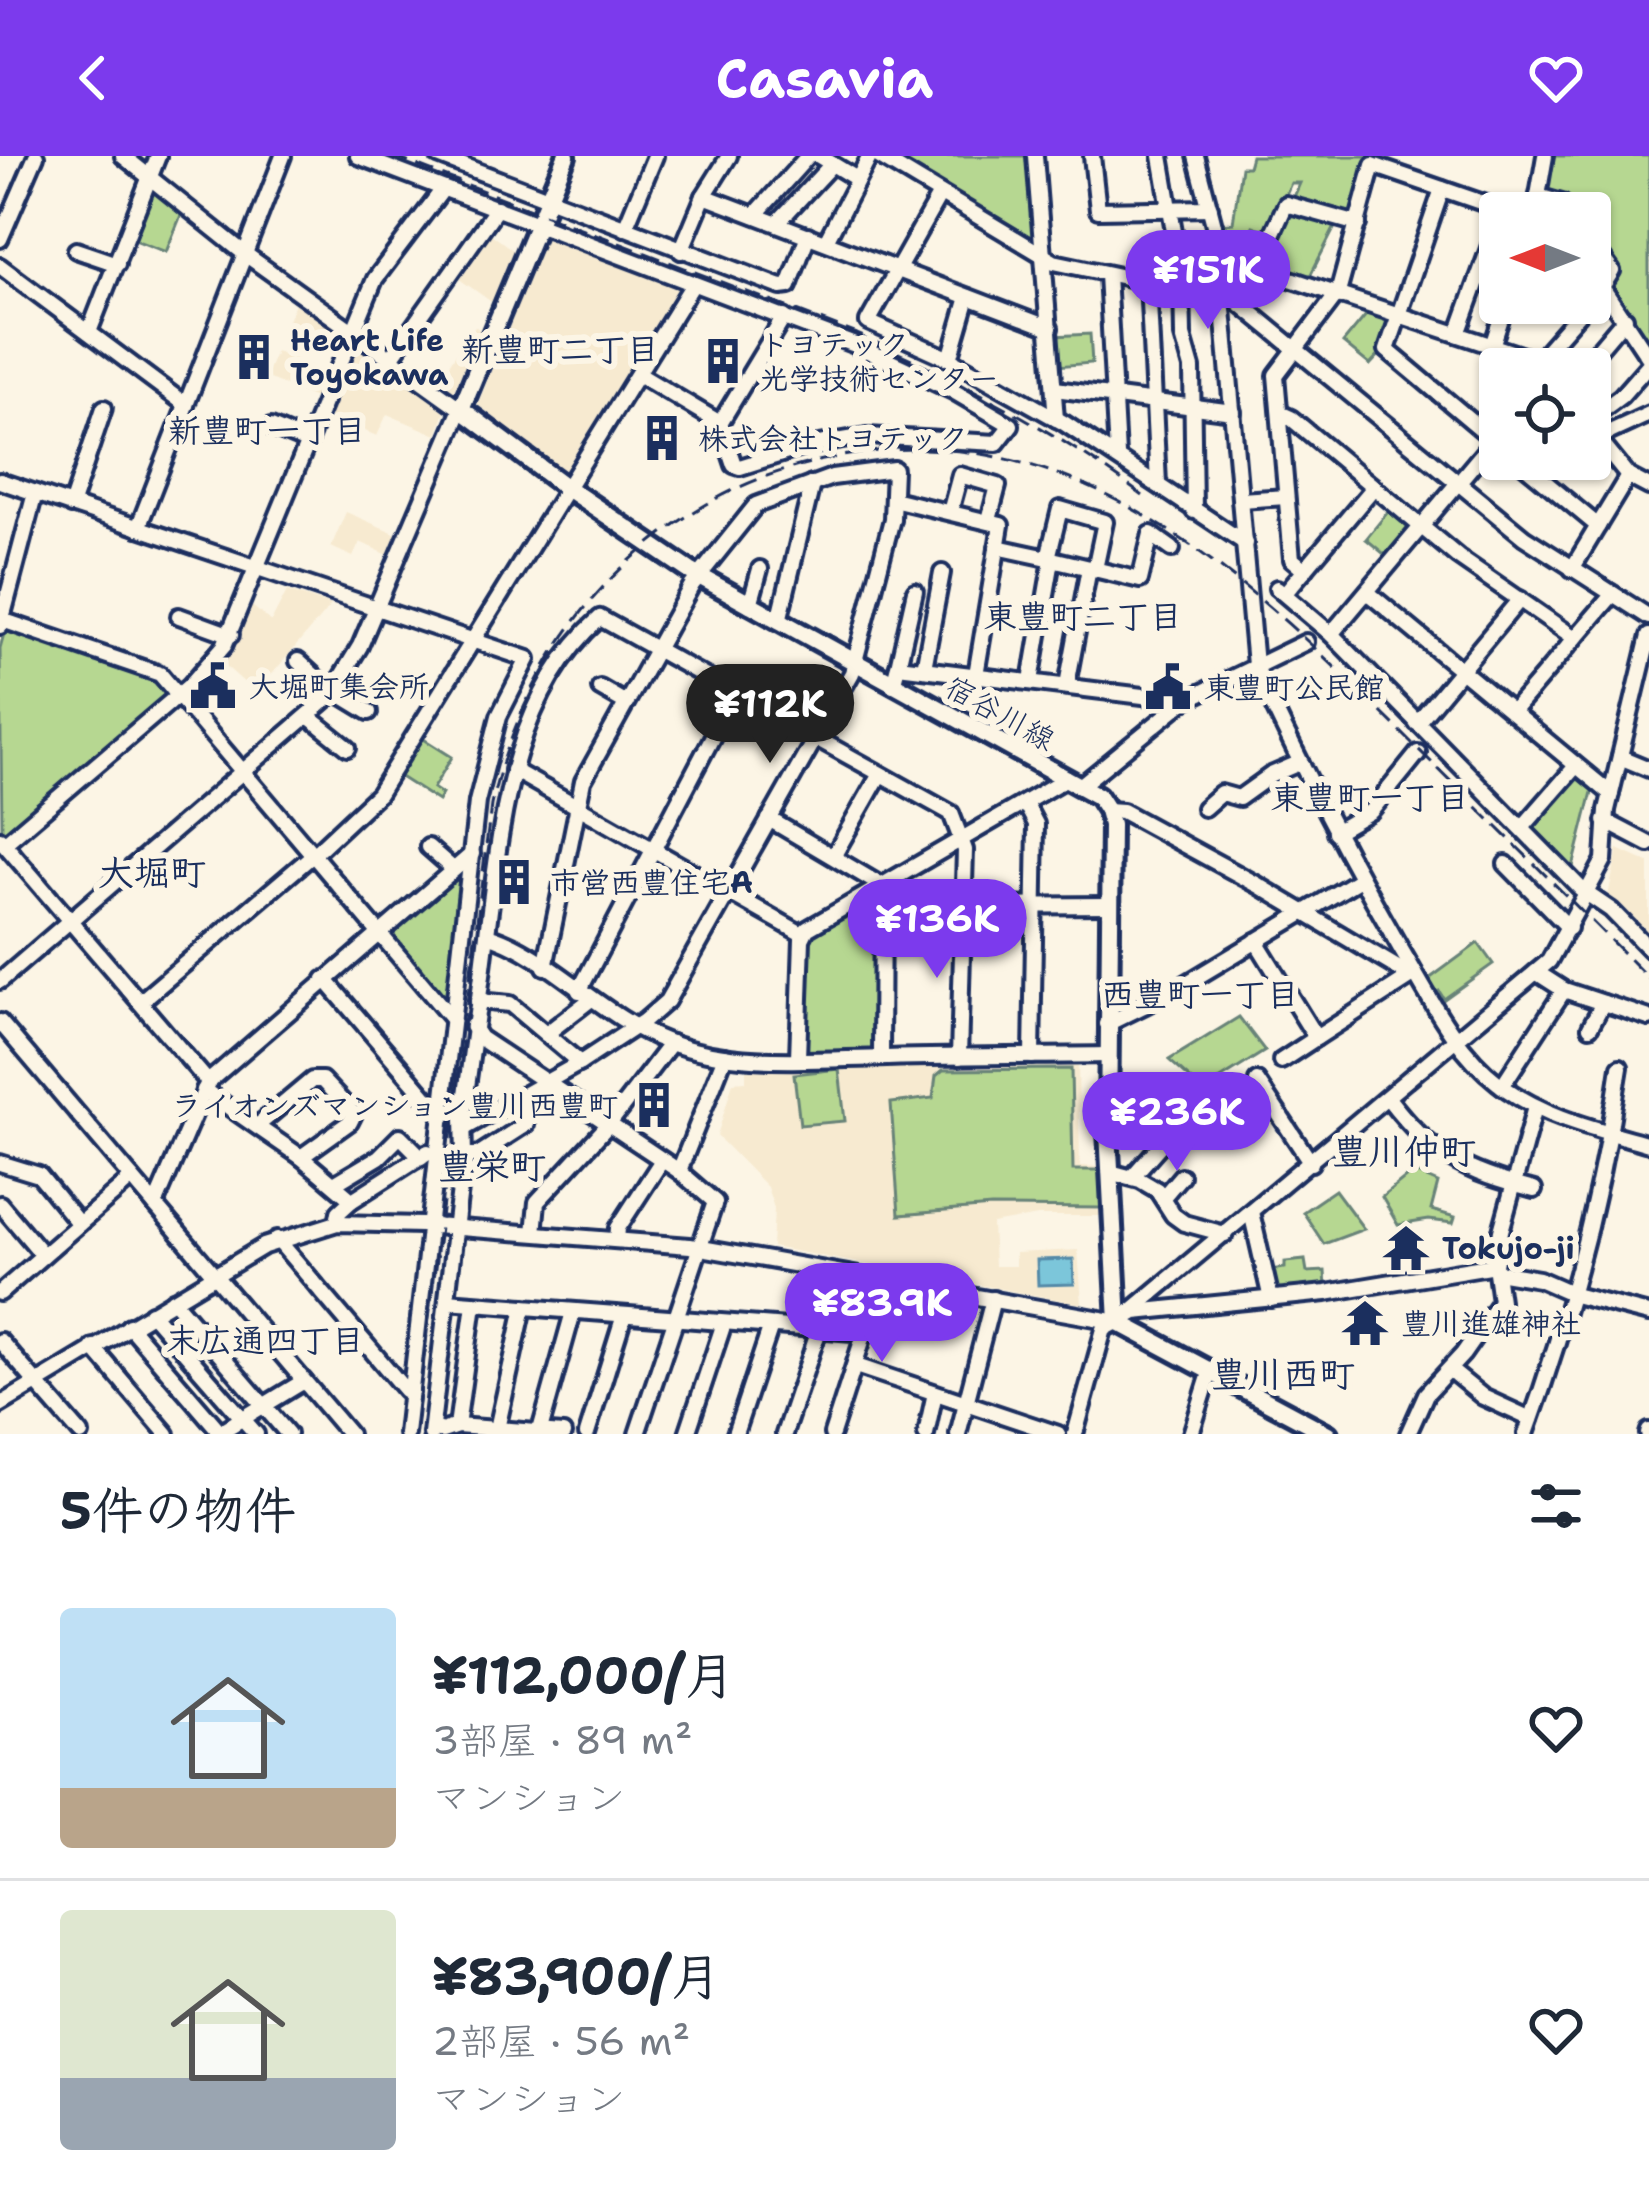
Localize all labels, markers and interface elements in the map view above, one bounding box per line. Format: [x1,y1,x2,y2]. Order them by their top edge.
text: Casavia [715,42,934,114]
icon: back [60,45,126,111]
icon: heart [1523,45,1589,111]
north arrow [1479,192,1611,324]
map controls [1479,192,1611,480]
pin: ¥151K [1124,230,1292,332]
text: ¥151K [1152,243,1264,295]
place label: Heart Life Toyokawa [290,320,449,395]
place label: トヨテック 光学技術センター [759,324,999,399]
district label: 新豊町二丁目 [461,327,659,372]
building icon: Heart Life Toyokawa [229,332,279,382]
building icon: トヨテック 光学技術センター [698,336,748,386]
button: locate [1479,348,1611,480]
district label: 新豊町一丁目 [168,408,366,453]
building icon: 株式会社トヨテック [637,413,687,463]
place label: 株式会社トヨテック [698,418,968,459]
district label: 東豊町二丁目 [984,594,1182,639]
public building icon: 大堀町集会所 [188,661,238,711]
public building icon: 東豊町公民館 [1143,662,1193,712]
pin: ¥112K [686,664,854,766]
place label: 大堀町集会所 [249,666,429,707]
street label: 宿谷川線 [938,666,1062,760]
place label: 東豊町公民館 [1204,667,1384,708]
text: ¥112K [713,677,827,729]
district label: 東豊町一丁目 [1271,775,1469,820]
district label: 大堀町 [98,848,206,897]
building icon: 市営西豊住宅A [489,857,539,907]
place label: 市営西豊住宅A [550,862,753,903]
pin: ¥136K [853,879,1021,981]
text: ¥136K [875,892,999,944]
district label: 西豊町一丁目 [1101,972,1299,1017]
pin: ¥236K [1093,1072,1261,1174]
building icon: ライオンズマンション豊川西豊町 [629,1080,679,1130]
place label: ライオンズマンション豊川西豊町 [172,1085,618,1126]
text: ¥236K [1109,1085,1245,1137]
district label: 豊川仲町 [1332,1127,1476,1176]
district label: 豊栄町 [438,1142,546,1191]
temple icon: Tokujo-ji [1381,1223,1431,1273]
place label: Tokujo-ji [1442,1228,1575,1269]
pin: ¥83.9K [784,1263,980,1365]
text: ¥83.9K [812,1276,952,1328]
temple icon: 豊川進雄神社 [1340,1298,1390,1348]
place label: 豊川進雄神社 [1401,1303,1581,1344]
district label: 末広通四丁目 [166,1318,364,1363]
district label: 豊川西町 [1211,1350,1355,1399]
icon: filters [1523,1473,1589,1539]
text: 5件の物件 [60,1476,296,1544]
text: ¥112,000/月 [432,1641,735,1709]
icon: home [156,1656,300,1800]
icon: heart [1523,1695,1589,1761]
text: 3部屋 · 89 m² [432,1714,692,1766]
text: マンション [432,1771,625,1823]
text: ¥83,900/月 [432,1942,721,2010]
icon: home [156,1958,300,2102]
icon: heart [1523,1997,1589,2063]
text: 2部屋 · 56 m² [432,2015,690,2067]
text: マンション [432,2072,625,2124]

